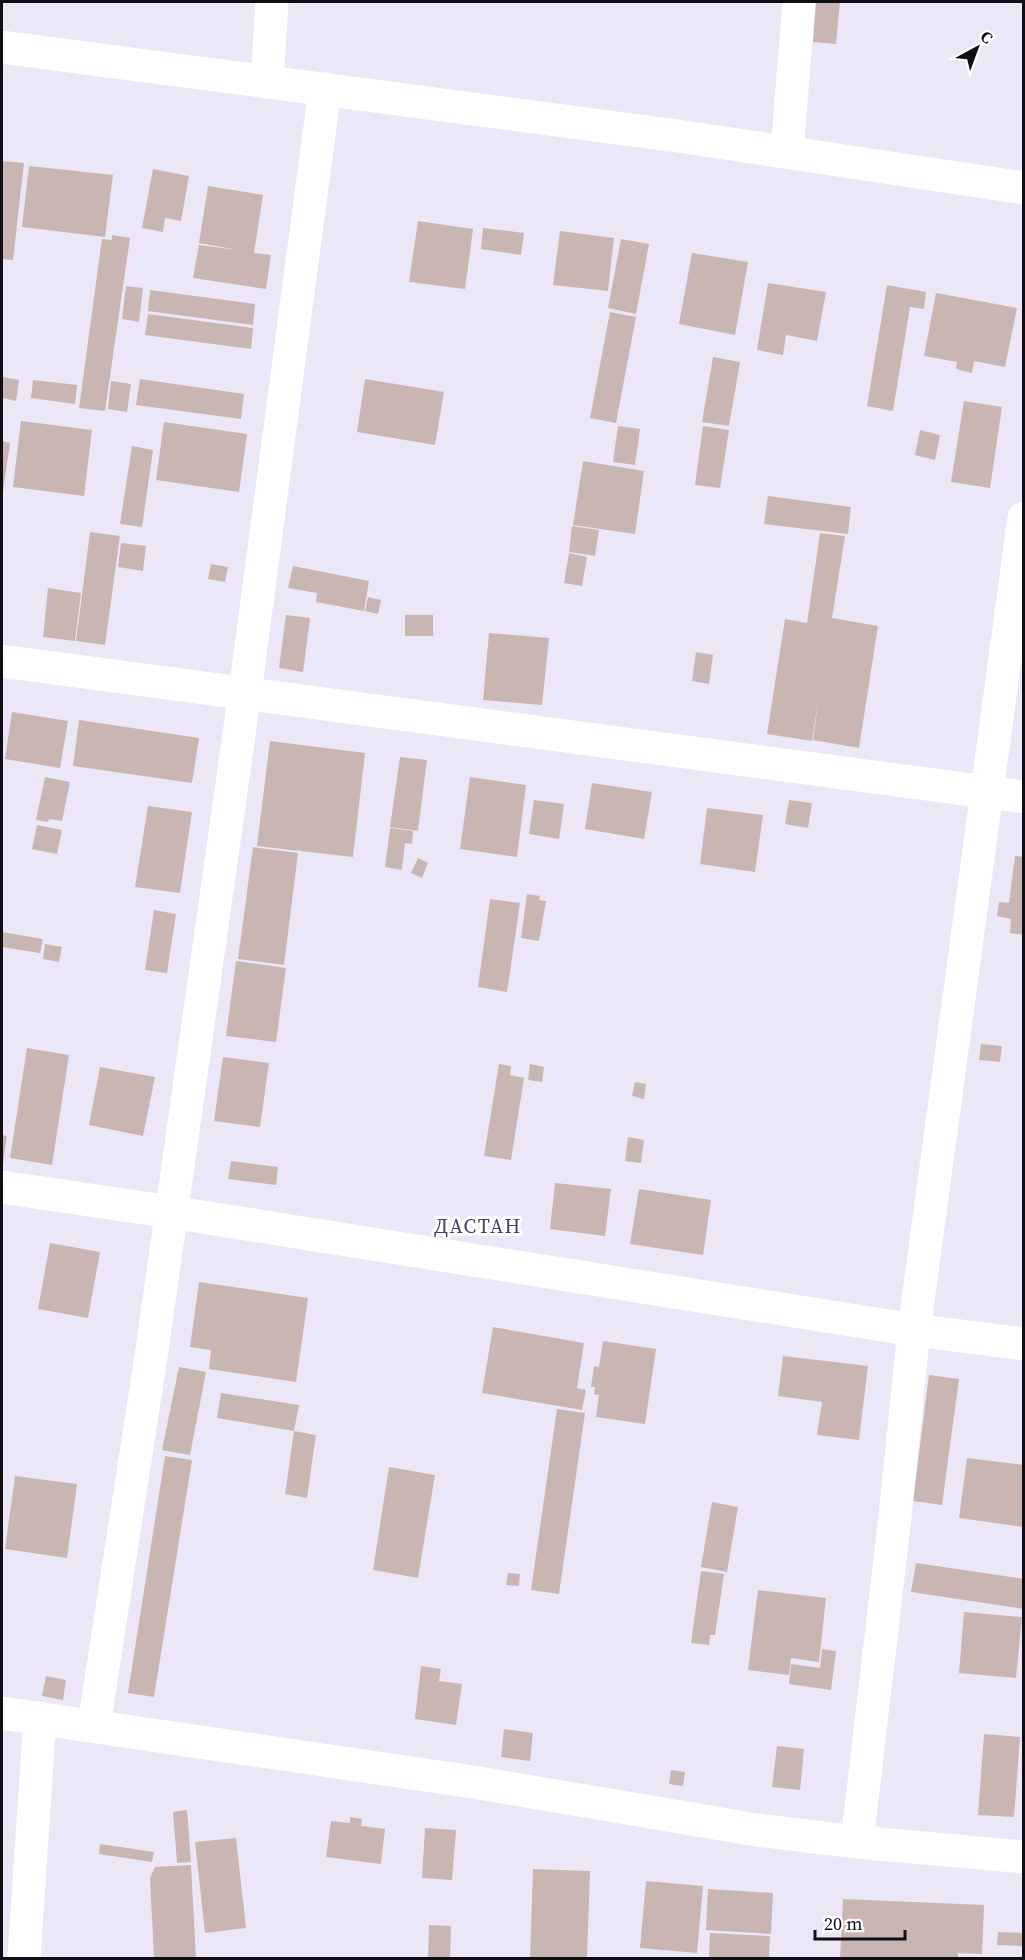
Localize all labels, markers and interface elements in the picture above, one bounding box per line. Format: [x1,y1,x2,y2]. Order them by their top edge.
north arrow [947,18,1007,78]
text: С [976,25,998,48]
district label: ДАСТАН [434,1212,522,1240]
scale bar [815,1903,905,1941]
text: 20 m [824,1911,862,1936]

